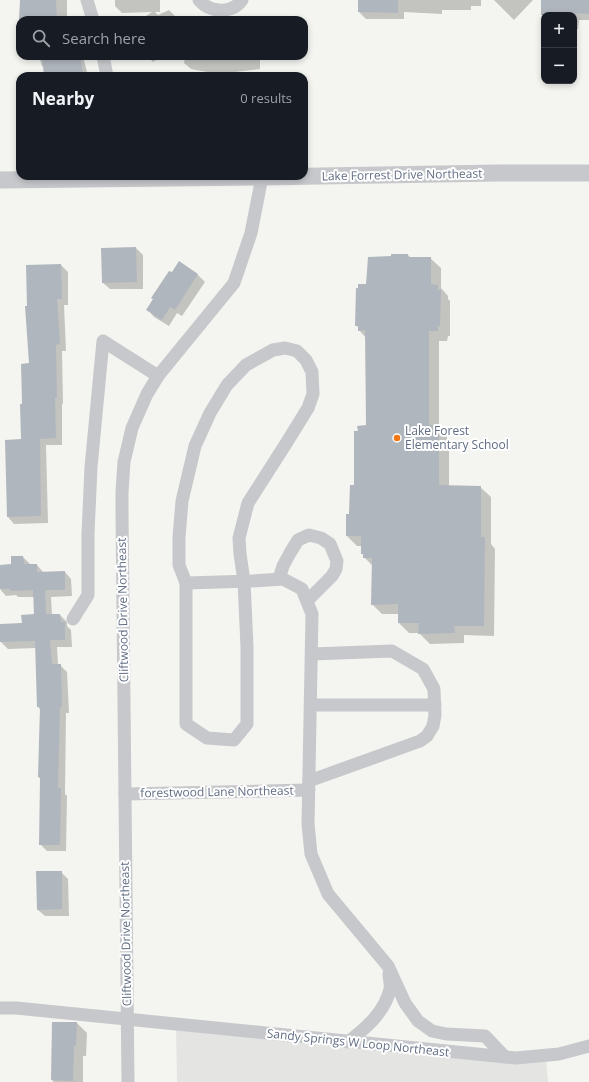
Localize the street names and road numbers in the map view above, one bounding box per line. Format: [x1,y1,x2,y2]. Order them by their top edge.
street label: Lake Forrest Drive Northeast [321,165,483,184]
street label: Cliftwood Drive Northeast [113,537,132,683]
street label: forestwood Lane Northeast [140,782,294,801]
street label: Cliftwood Drive Northeast [116,861,135,1007]
street label: Sandy Springs W Loop Northeast [266,1024,450,1061]

